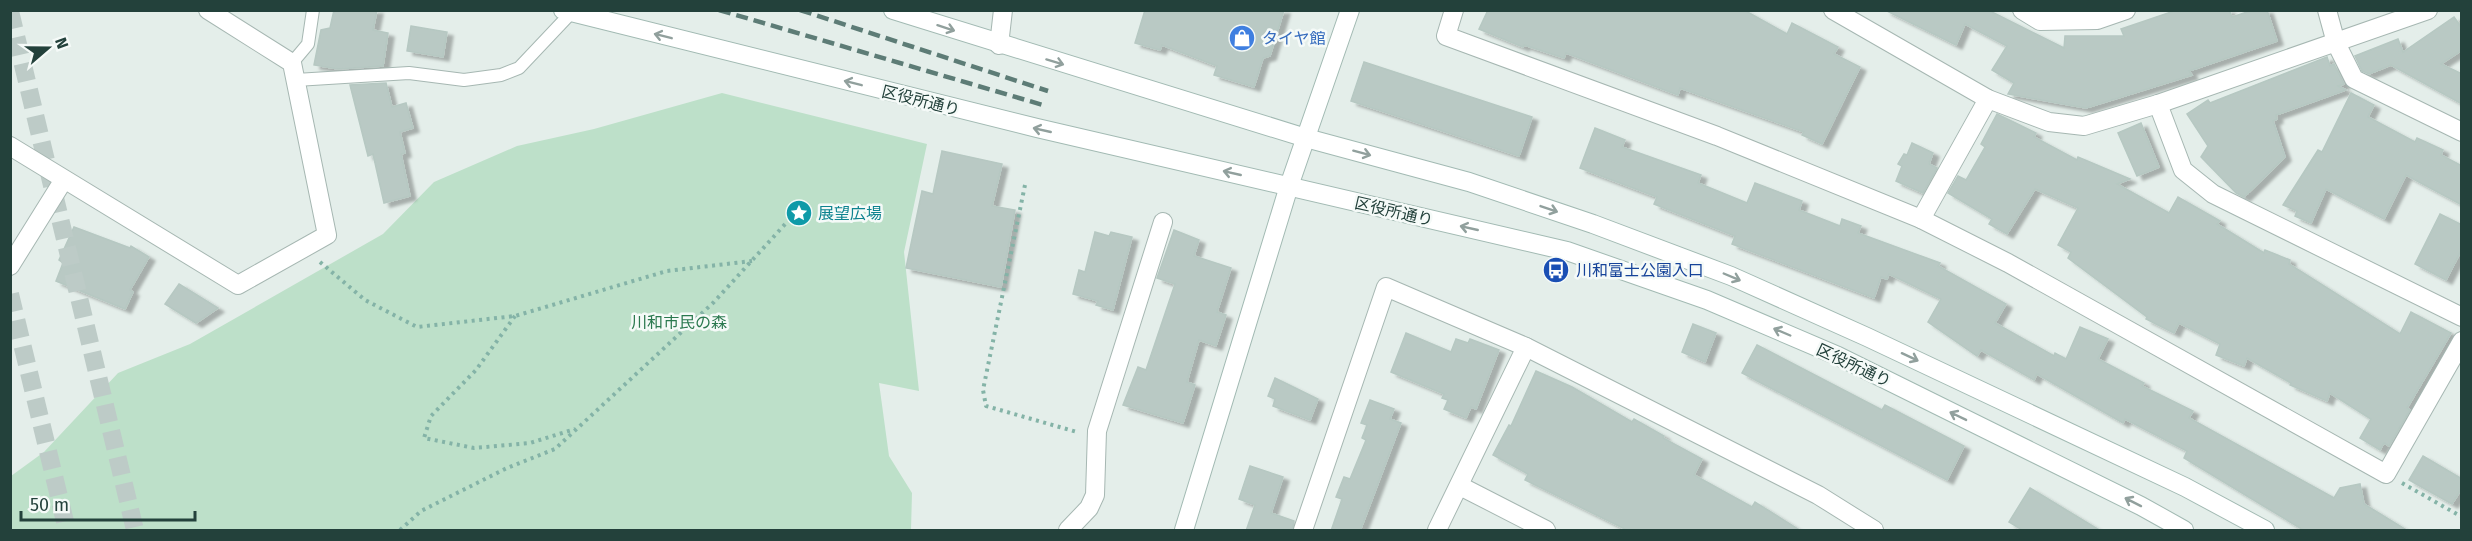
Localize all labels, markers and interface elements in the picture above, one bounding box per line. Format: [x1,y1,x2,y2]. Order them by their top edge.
north arrow [18,18,78,78]
one-way arrow [936,23,955,34]
shop icon: タイヤ館 [1227,23,1257,53]
one-way arrow [654,29,673,41]
place label: タイヤ館 [1262,29,1326,48]
text: N [51,35,72,51]
one-way arrow [1045,57,1064,68]
one-way arrow [844,76,863,88]
street label: 区役所通り [880,82,962,119]
one-way arrow [1033,123,1052,135]
one-way arrow [1352,148,1371,160]
one-way arrow [1223,167,1242,179]
street label: 区役所通り [1353,193,1435,230]
place icon: 展望広場 [784,198,814,228]
place label: 展望広場 [818,204,882,223]
one-way arrow [1539,204,1558,215]
one-way arrow [1460,222,1479,233]
bus stop icon: 川和富士公園入口 [1541,255,1571,285]
place label: 川和富士公園入口 [1576,261,1704,280]
one-way arrow [1722,272,1741,283]
park label: 川和市民の森 [631,313,727,332]
one-way arrow [1773,326,1791,337]
street label: 区役所通り [1814,340,1894,391]
one-way arrow [1900,352,1918,364]
one-way arrow [1949,409,1967,421]
scale bar [21,484,195,522]
text: 50 m [30,494,69,516]
one-way arrow [2124,496,2142,508]

